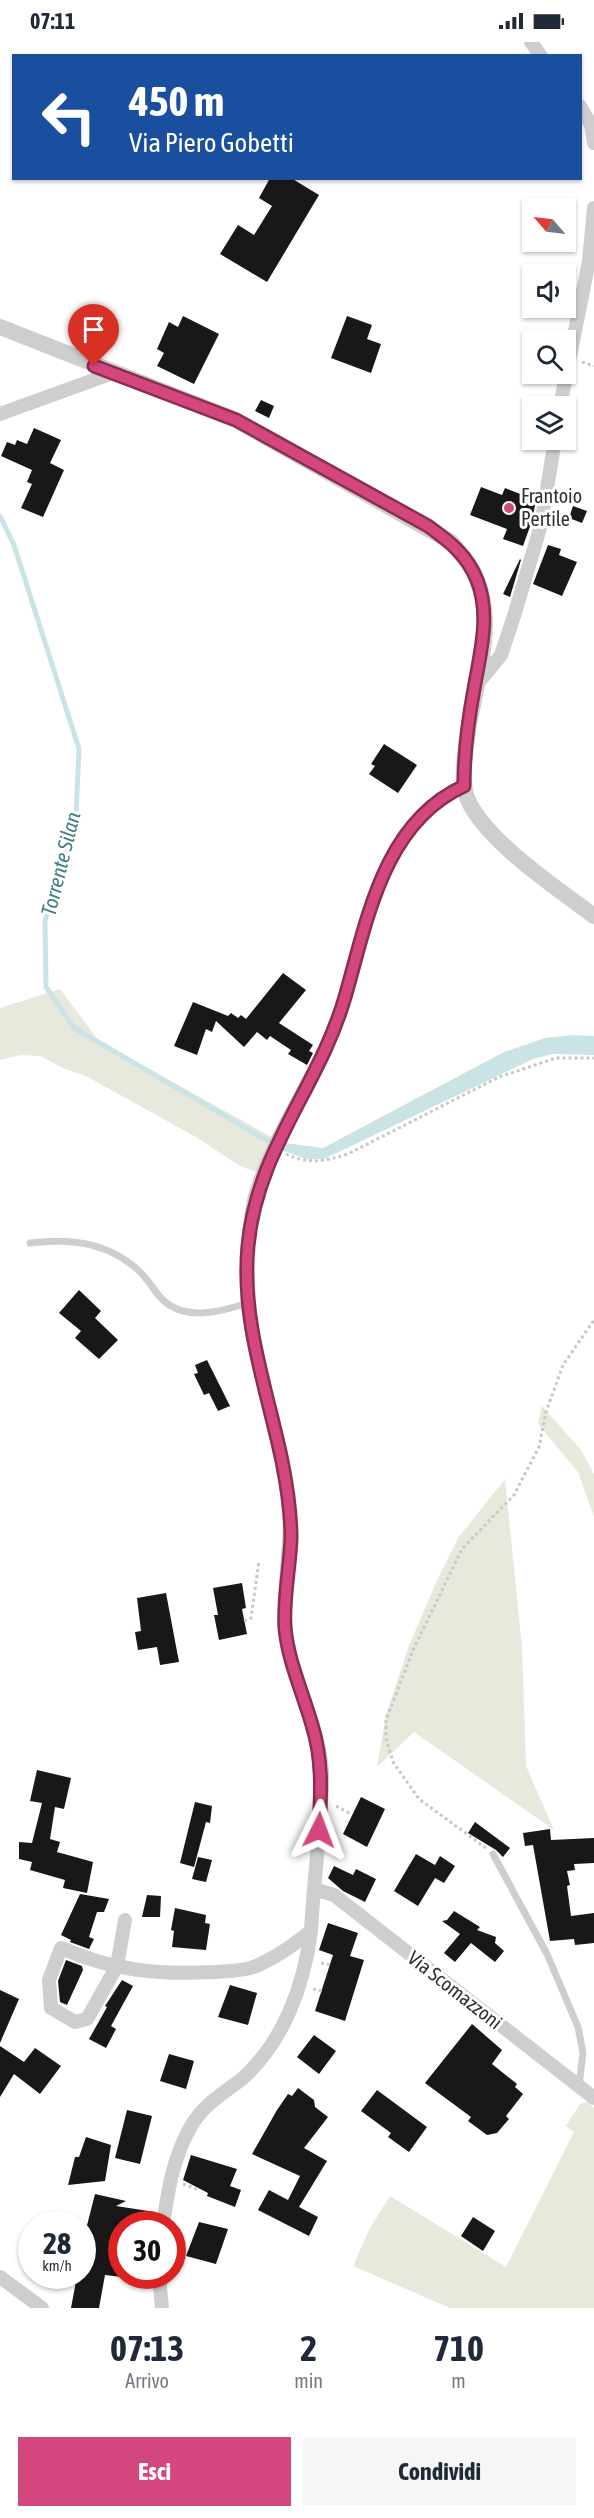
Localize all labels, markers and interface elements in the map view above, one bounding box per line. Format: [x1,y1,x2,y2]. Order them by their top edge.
text: 07:11 [30,8,75,34]
text: 450 m [129,77,224,125]
icon: left [30,78,108,156]
text: Via Piero Gobetti [129,127,294,158]
north arrow [522,198,576,252]
map controls [522,198,576,450]
button: sound [522,264,576,318]
pin [68,304,119,366]
icon: arrive [77,313,110,346]
button: search [522,330,576,384]
button: layers [522,396,576,450]
place label: Frantoio Pertile [521,484,582,530]
marker: Frantoio Pertile [502,501,516,515]
water label: Torrente Silan [36,809,85,918]
position arrow [287,1798,351,1862]
street label: Via Scomazzoni [404,1946,507,2034]
speed limit sign: 30 [108,2211,186,2289]
text: 28 [43,2226,71,2260]
text: km/h [42,2257,72,2274]
text: 07:13 [110,2327,184,2369]
text: 2 [300,2327,317,2369]
text: 710 [433,2327,484,2369]
text: Arrivo [125,2369,169,2392]
text: min [294,2369,323,2392]
text: m [451,2369,466,2392]
button: Esci [18,2437,291,2506]
button: Condividi [303,2437,576,2506]

